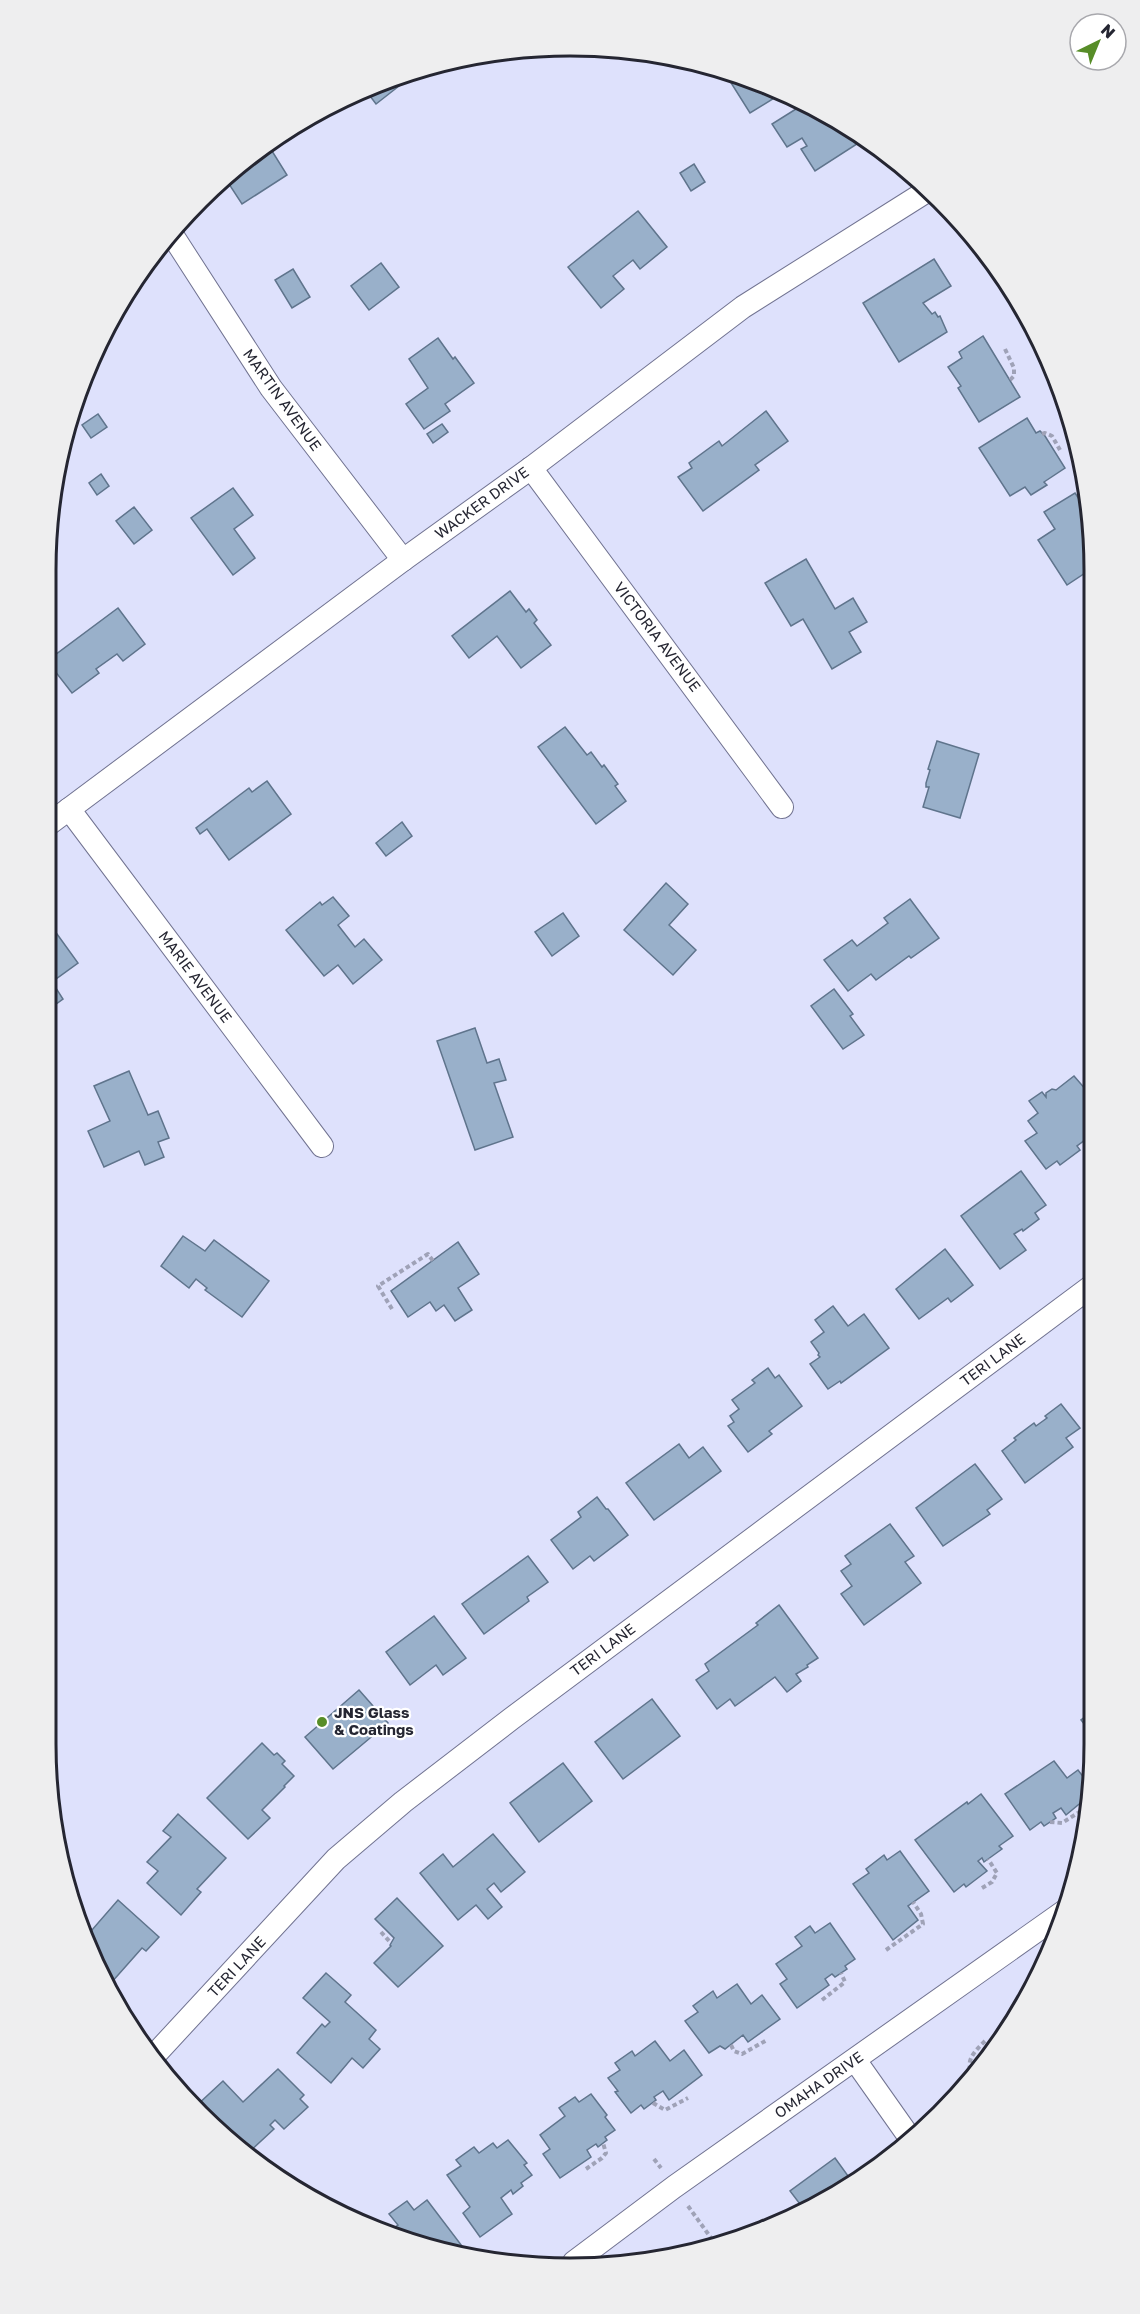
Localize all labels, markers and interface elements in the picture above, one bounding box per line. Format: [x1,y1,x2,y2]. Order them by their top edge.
north arrow [1068,12,1128,72]
text: N [1097,20,1120,42]
street label: MARTIN AVENUE [240,345,326,454]
street label: WACKER DRIVE [431,462,532,542]
street label: VICTORIA AVENUE [611,578,705,695]
street label: MARIE AVENUE [155,927,236,1026]
street label: TERI LANE [956,1329,1028,1389]
street label: TERI LANE [566,1619,638,1679]
place label: JNS Glass & Coatings [334,1703,414,1738]
marker: JNS Glass & Coatings [315,1715,329,1729]
street label: TERI LANE [204,1932,269,2001]
street label: OMAHA DRIVE [771,2047,866,2121]

